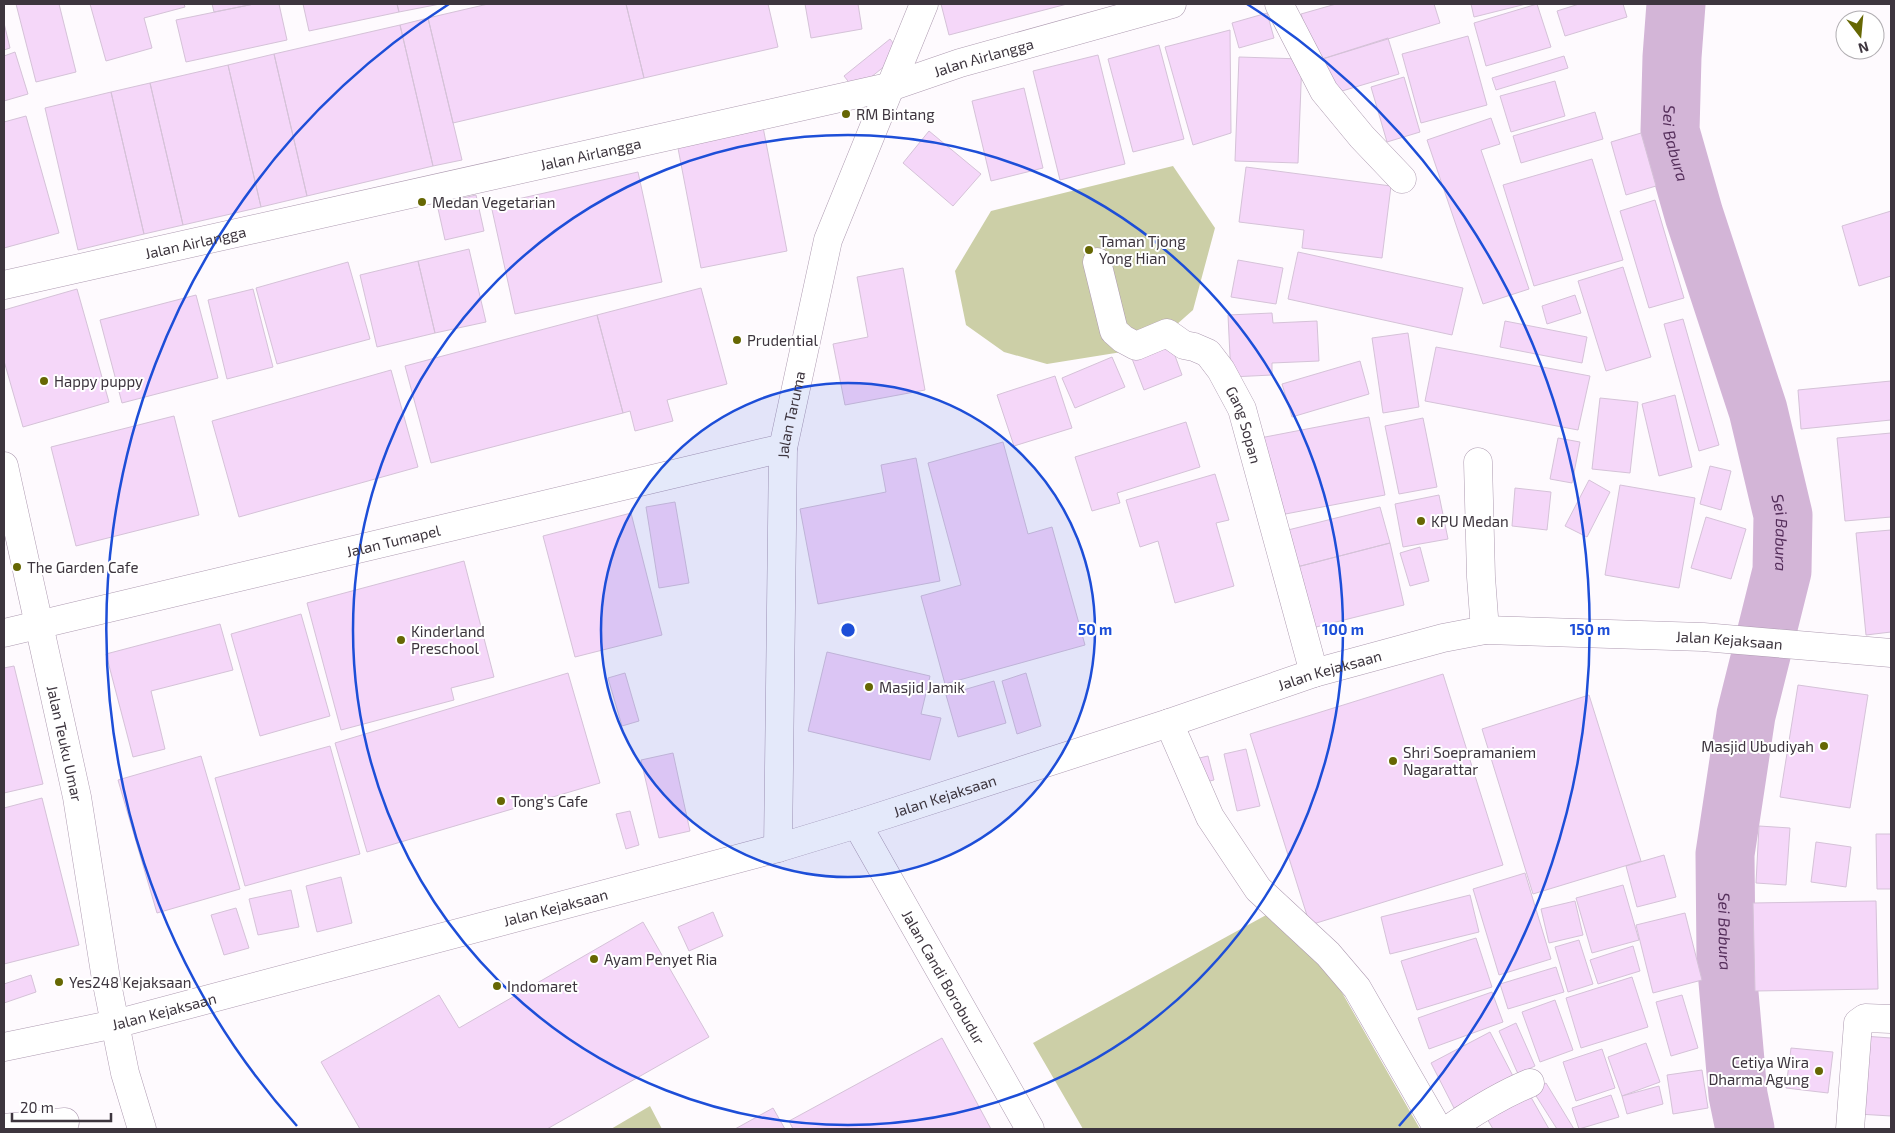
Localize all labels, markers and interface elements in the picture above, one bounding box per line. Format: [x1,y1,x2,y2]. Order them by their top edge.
north arrow [1835,10,1885,60]
street label: Jalan Airlangga [931,34,1035,80]
text: N [1857,38,1871,58]
place label: RM Bintang [856,105,935,123]
water label: Sei Babura [1661,105,1693,183]
marker: RM Bintang [840,108,852,120]
street label: Jalan Airlangga [538,134,643,174]
place label: Medan Vegetarian [432,193,555,211]
marker: Medan Vegetarian [416,196,428,208]
street label: Jalan Airlangga [143,222,248,262]
place label: Taman Tjong Yong Hian [1099,232,1186,267]
marker: Taman Tjong Yong Hian [1083,244,1095,256]
place label: Prudential [747,331,818,349]
marker: Prudential [731,334,743,346]
street label: Jalan Taruma [774,369,808,459]
place label: Happy puppy [54,372,143,390]
marker: Happy puppy [38,375,50,387]
street label: Gang Sopan [1222,383,1265,465]
water label: Sei Babura [1769,492,1793,571]
place label: KPU Medan [1431,512,1509,530]
marker: KPU Medan [1415,515,1427,527]
street label: Jalan Tumapel [344,521,443,560]
place label: The Garden Cafe [27,558,138,576]
marker: The Garden Cafe [11,561,23,573]
text: 50 m [1078,620,1112,638]
text: 100 m [1322,620,1364,638]
text: 150 m [1570,620,1610,638]
centre of rings [839,621,857,639]
place label: Kinderland Preschool [411,622,485,657]
street label: Jalan Kejaksaan [1675,627,1783,653]
marker: Kinderland Preschool [395,634,407,646]
street label: Jalan Kejaksaan [1275,646,1383,694]
place label: Masjid Jamik [879,678,965,697]
marker: Masjid Jamik [863,681,875,693]
street label: Jalan Teuku Umar [44,684,87,803]
place label: Masjid Ubudiyah [1701,737,1814,756]
marker: Masjid Ubudiyah [1818,740,1830,752]
place label: Shri Soepramaniem Nagarattar [1403,743,1536,778]
marker: Shri Soepramaniem Nagarattar [1387,755,1399,767]
street label: Jalan Kejaksaan [891,771,998,821]
place label: Tong's Cafe [511,792,588,810]
marker: Tong's Cafe [495,795,507,807]
street label: Jalan Kejaksaan [501,885,610,930]
water label: Sei Babura [1716,892,1736,971]
street label: Jalan Candi Borobudur [899,907,989,1048]
place label: Ayam Penyet Ria [604,950,717,968]
marker: Ayam Penyet Ria [588,953,600,965]
place label: Yes248 Kejaksaan [69,973,191,992]
marker: Yes248 Kejaksaan [53,976,65,988]
place label: Indomaret [507,977,578,995]
marker: Indomaret [491,980,503,992]
street label: Jalan Kejaksaan [110,989,218,1033]
place label: Cetiya Wira Dharma Agung [1708,1053,1810,1088]
marker: Cetiya Wira Dharma Agung [1813,1065,1825,1077]
scale bar [12,1090,111,1122]
text: 20 m [20,1098,54,1116]

